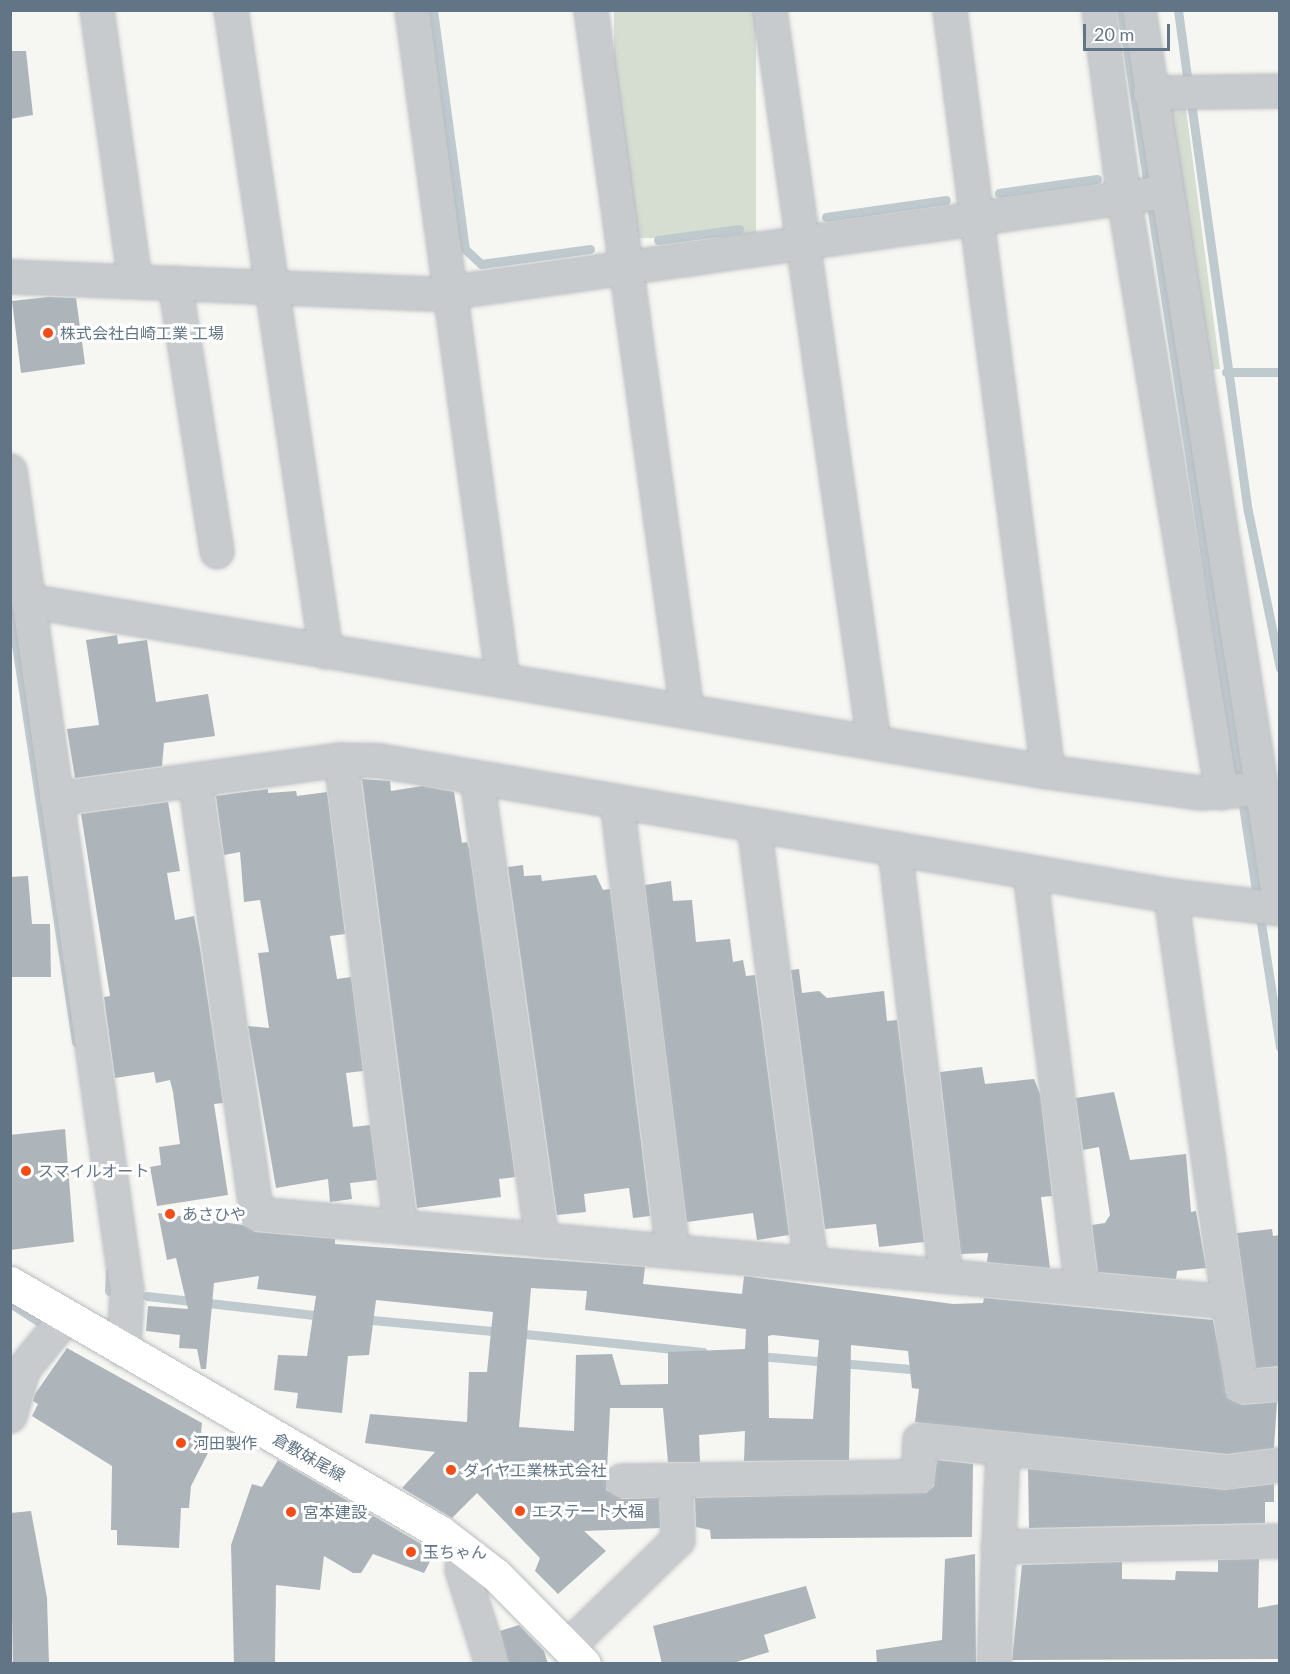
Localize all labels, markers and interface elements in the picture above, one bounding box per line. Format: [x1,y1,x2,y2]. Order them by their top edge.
scale bar [1086,12,1173,50]
text: 20 m [1094,23,1134,45]
place label: 株式会社白崎工業 工場 [60,323,224,343]
marker: 株式会社白崎工業 工場 [41,326,55,340]
place label: スマイルオート [38,1161,150,1181]
marker: スマイルオート [19,1164,33,1178]
place label: あさひや [182,1204,246,1224]
marker: あさひや [163,1207,177,1221]
street label: 倉敷妹尾線 [270,1429,348,1485]
place label: 河田製作 [193,1433,257,1453]
marker: 河田製作 [174,1436,188,1450]
place label: ダイヤ工業株式会社 [463,1460,607,1480]
marker: ダイヤ工業株式会社 [444,1463,458,1477]
place label: エステート大福 [532,1501,644,1521]
place label: 宮本建設 [303,1502,367,1522]
marker: エステート大福 [513,1504,527,1518]
marker: 宮本建設 [284,1505,298,1519]
place label: 玉ちゃん [423,1542,487,1562]
marker: 玉ちゃん [404,1545,418,1559]

